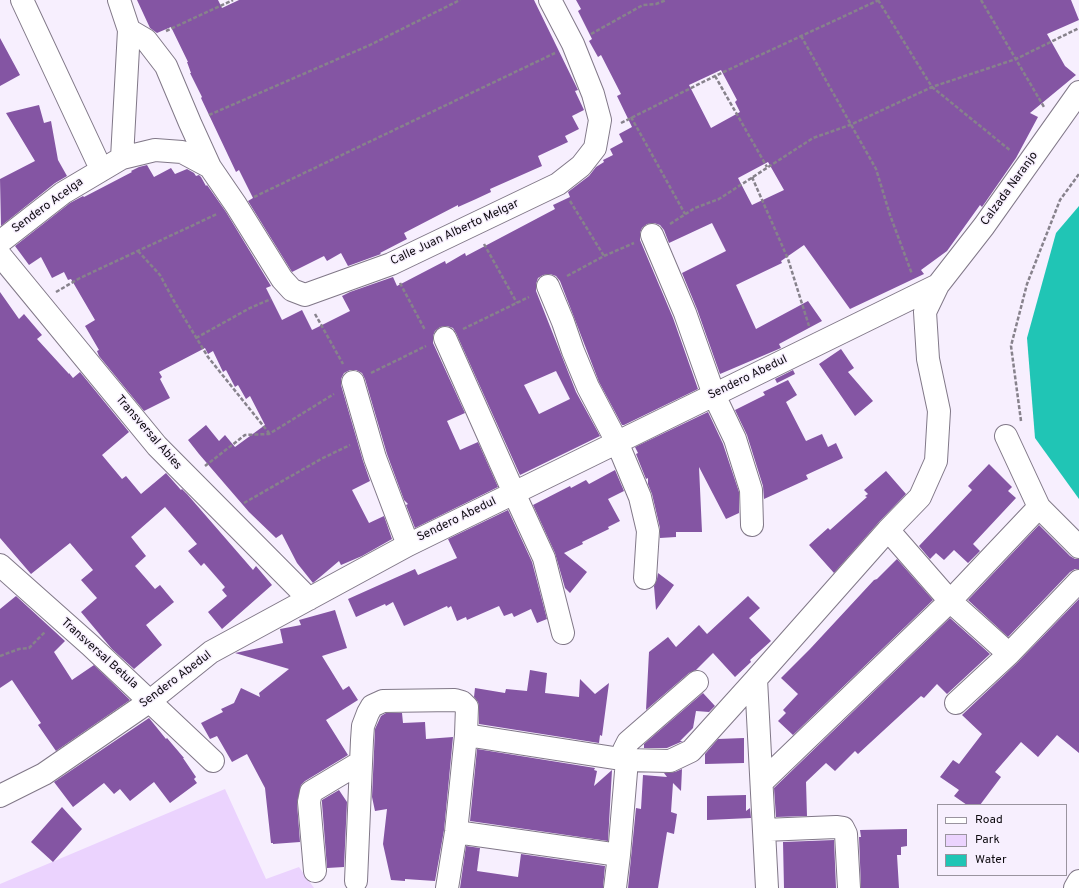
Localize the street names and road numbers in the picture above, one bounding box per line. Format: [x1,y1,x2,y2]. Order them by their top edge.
street label: Calzada Naranjo [978,149,1042,229]
street label: Sendero Acelga [10,175,86,237]
street label: Calle Juan Alberto Melgar [389,197,521,269]
street label: Sendero Abedul [706,353,790,403]
street label: Transversal Abies [112,393,184,473]
street label: Sendero Abedul [415,495,499,545]
street label: Transversal Betula [57,616,141,692]
street label: Sendero Abedul [137,648,215,712]

